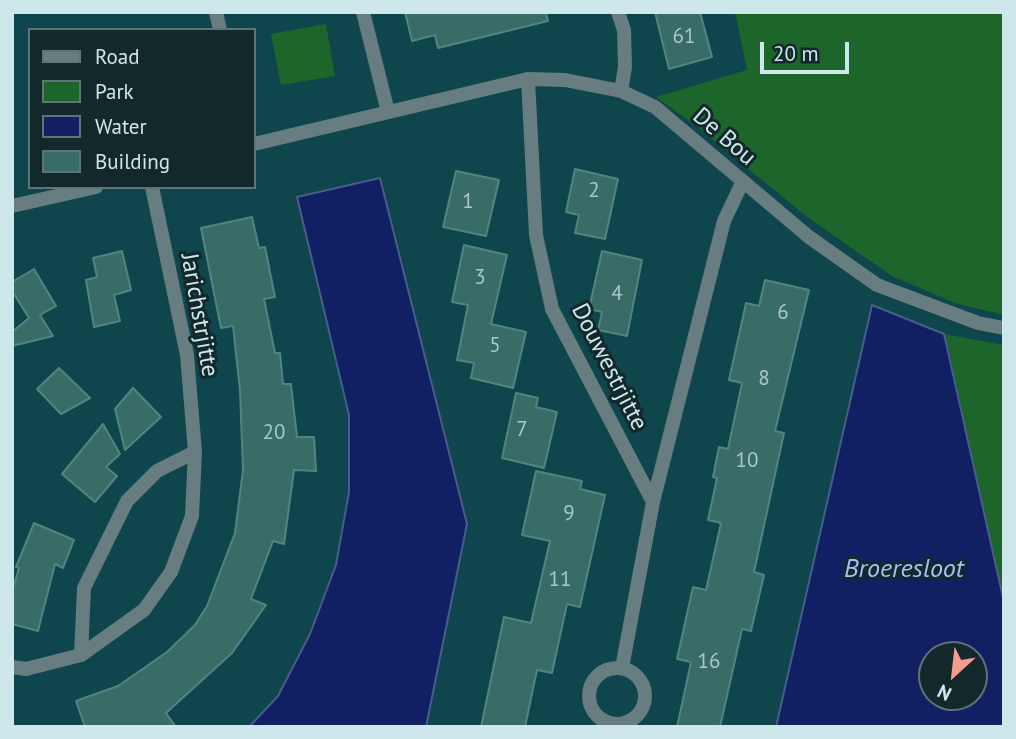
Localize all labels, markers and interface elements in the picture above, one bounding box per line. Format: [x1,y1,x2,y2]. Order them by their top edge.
house number: 61 [673,24,695,50]
legend [28,28,256,189]
scale bar [764,28,853,72]
text: 20 m [773,40,819,67]
text: Road [95,43,139,70]
text: Park [95,78,134,105]
street label: De Bou [687,102,761,172]
text: Water [95,113,147,140]
text: Building [95,148,170,175]
house number: 2 [588,178,600,204]
house number: 1 [462,189,474,215]
street label: Jarichstrjitte [174,251,224,379]
house number: 3 [474,265,486,291]
house number: 4 [611,281,623,307]
street label: Douwestrjitte [565,299,653,435]
house number: 6 [777,300,789,326]
house number: 5 [489,333,501,359]
house number: 8 [758,366,770,392]
house number: 7 [516,417,528,443]
house number: 20 [263,420,285,446]
house number: 10 [736,448,758,474]
house number: 9 [563,501,575,527]
water label: Broeresloot [844,554,964,586]
house number: 11 [549,567,571,593]
north arrow [918,641,988,711]
house number: 16 [698,649,720,675]
text: N [933,679,955,706]

